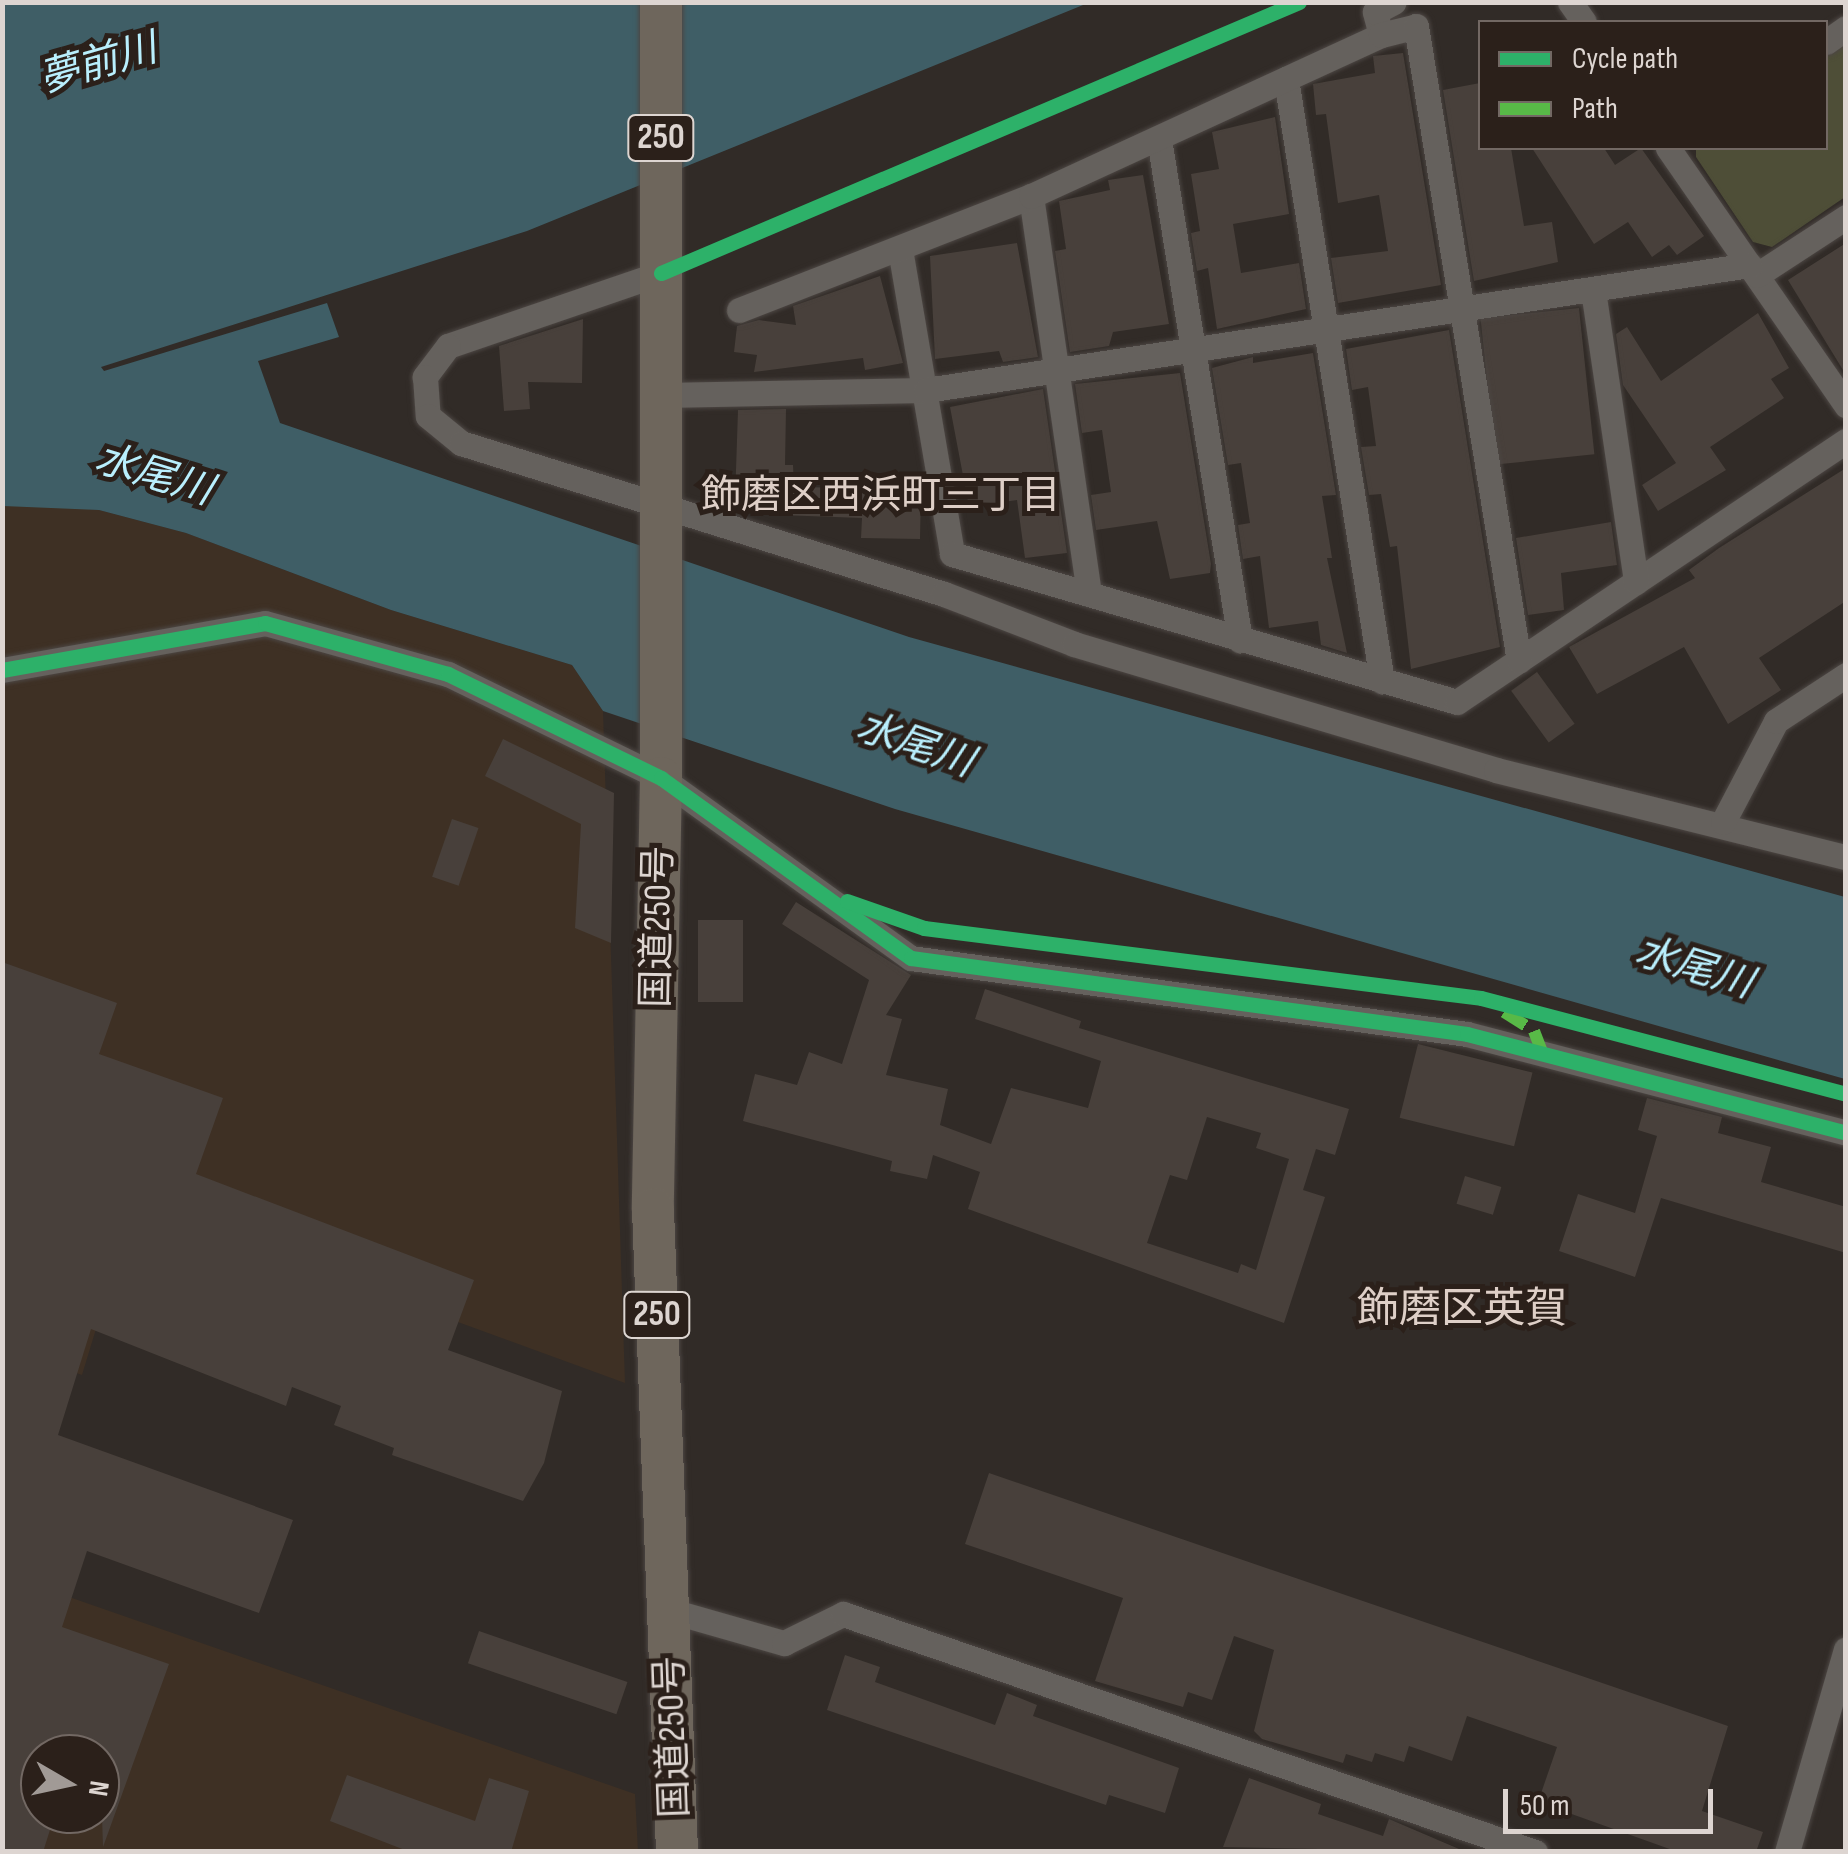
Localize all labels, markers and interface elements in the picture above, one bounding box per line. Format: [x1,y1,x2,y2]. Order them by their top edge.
legend [1478,20,1828,150]
water label: 夢前川 [34,24,162,104]
text: Cycle path [1572,41,1678,77]
text: Path [1572,91,1618,127]
road number: 250 [626,108,696,168]
water label: 水尾川 [90,435,218,515]
district label: 飾磨区西浜町三丁目 [701,472,1061,520]
water label: 水尾川 [850,703,980,787]
street label: 国道250号 [634,846,682,1008]
water label: 水尾川 [1630,928,1758,1008]
road number: 250 [622,1285,692,1345]
district label: 飾磨区英賀 [1357,1285,1567,1335]
street label: 国道250号 [647,1655,699,1819]
north arrow [20,1734,120,1834]
scale bar [1508,1769,1718,1831]
text: N [81,1778,116,1798]
text: 50 m [1520,1788,1569,1824]

